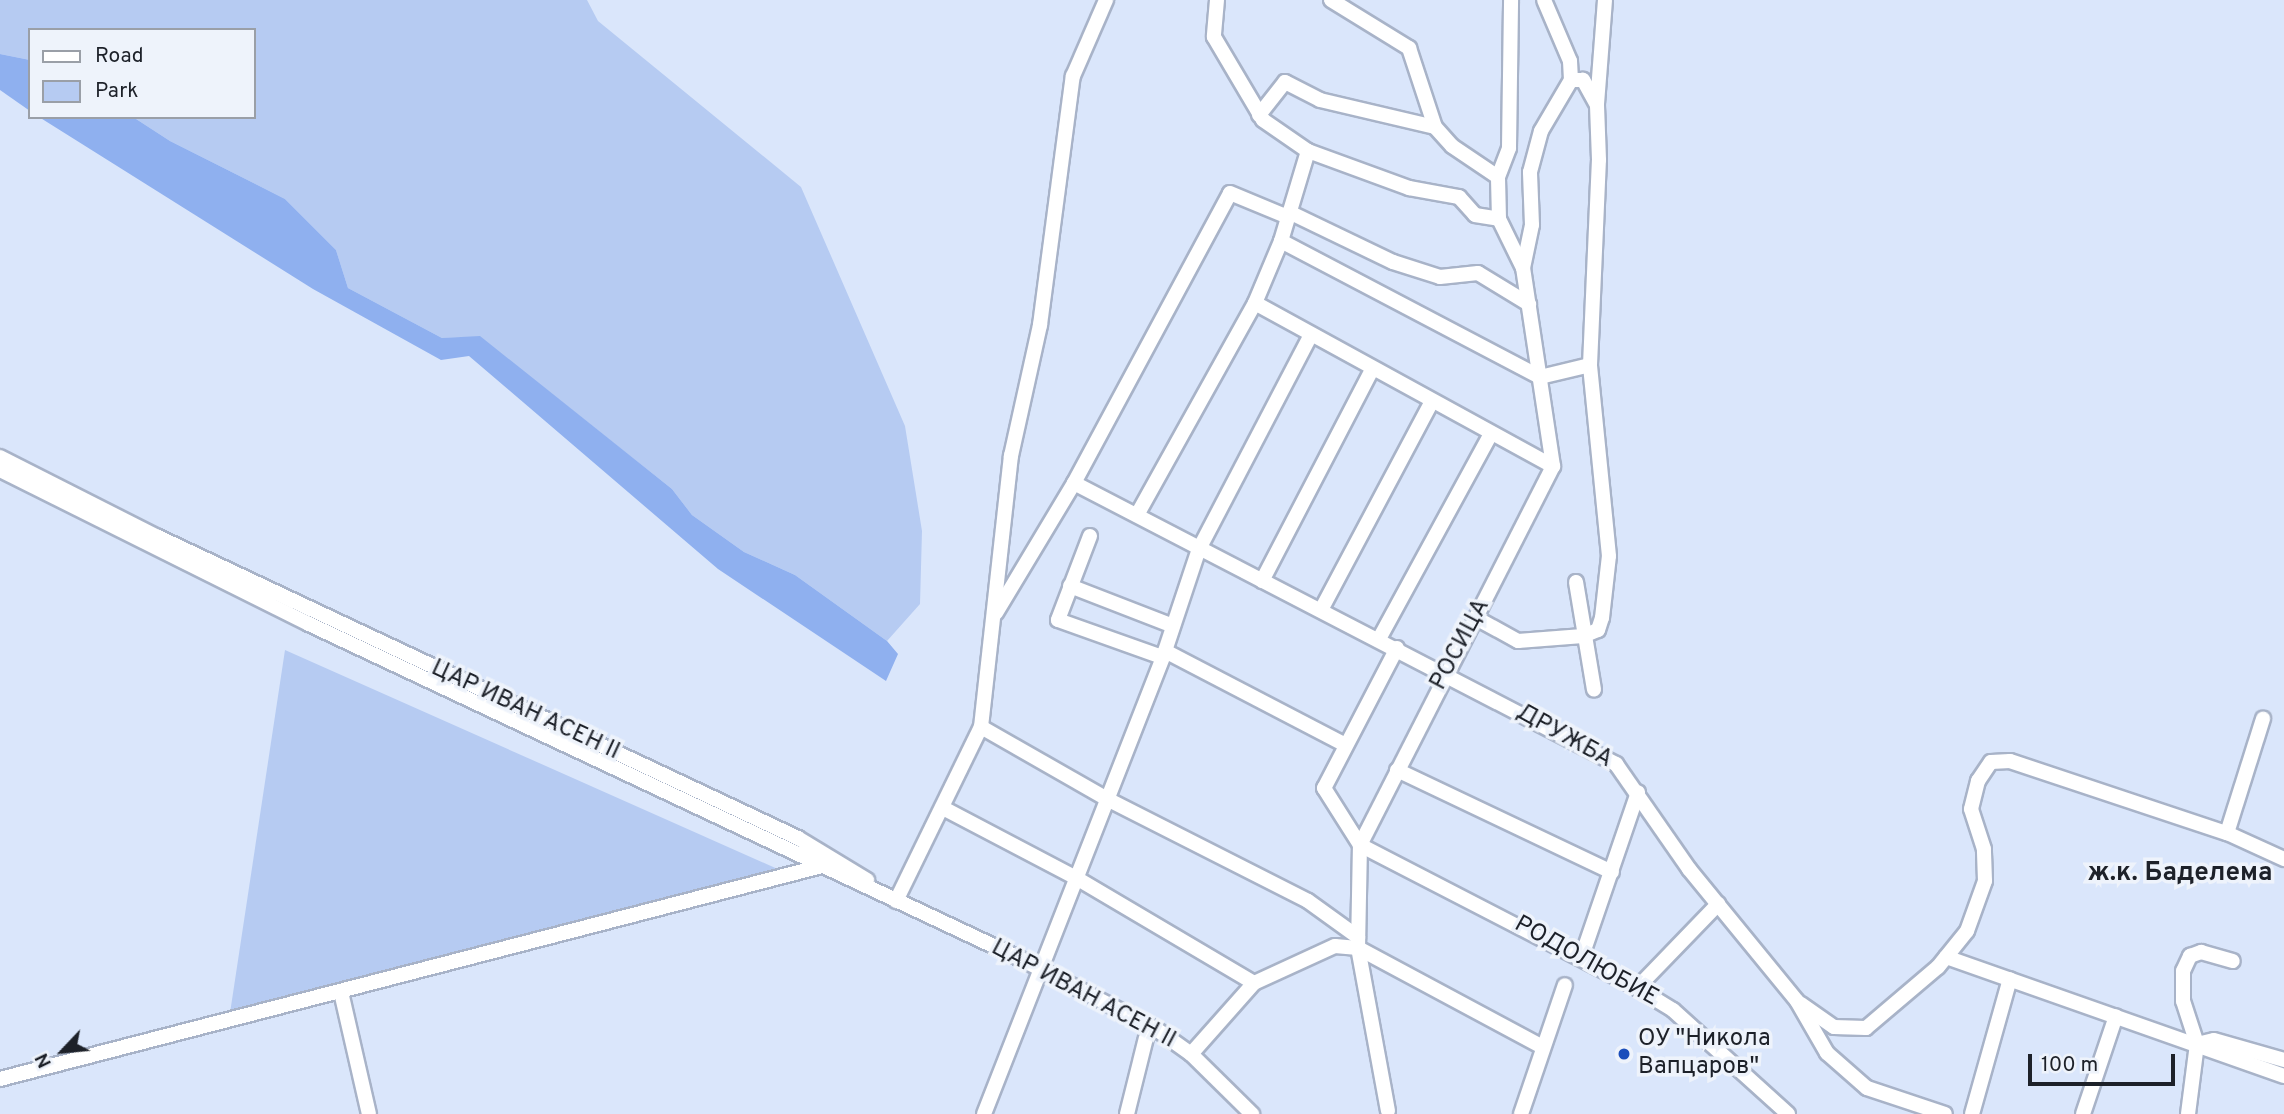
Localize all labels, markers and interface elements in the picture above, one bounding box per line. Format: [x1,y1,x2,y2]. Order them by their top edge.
legend [28,28,256,119]
text: Road [95,43,144,70]
text: Park [95,78,138,105]
street label: РОСИЦА [1425,595,1497,695]
street label: ЦАР ИВАН АСЕН II [426,654,624,768]
street label: ДРУЖБА [1511,699,1617,775]
district label: ж.к. Баделема [2087,858,2273,890]
street label: РОДОЛЮБИЕ [1509,911,1663,1013]
street label: ЦАР ИВАН АСЕН II [985,934,1181,1056]
north arrow [28,1016,98,1086]
place label: ОУ "Никола Вапцаров" [1638,1026,1772,1082]
scale bar [2032,1040,2179,1084]
marker: ОУ "Никола Вапцаров" [1616,1046,1632,1062]
text: N [30,1049,58,1072]
text: 100 m [2041,1052,2098,1079]

